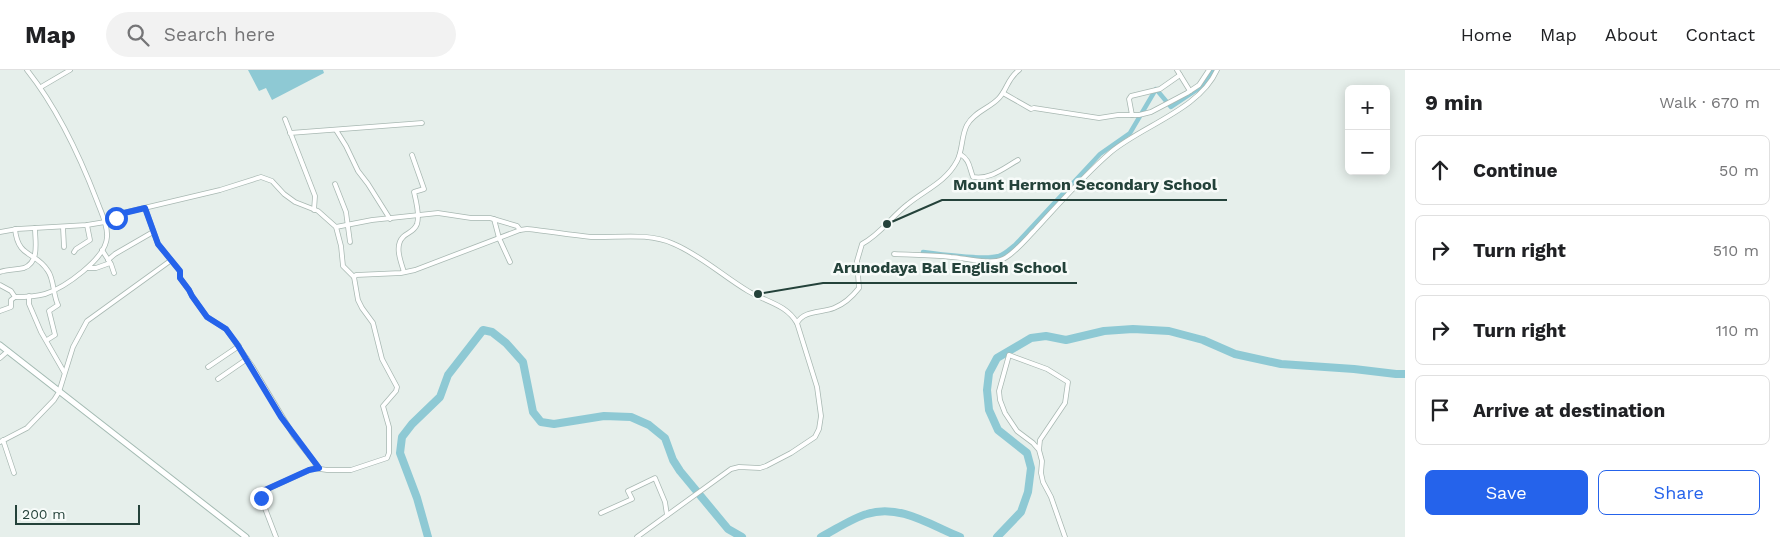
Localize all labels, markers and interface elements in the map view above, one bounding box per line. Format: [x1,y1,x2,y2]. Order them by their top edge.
search box [106,12,456,57]
text: Map [25,21,76,49]
icon: search [124,21,152,49]
text: Search here [164,23,275,46]
text: Home [1461,24,1512,45]
text: Map [1540,24,1577,45]
text: About [1605,24,1657,45]
text: Contact [1685,24,1755,45]
map controls [1345,85,1390,175]
button: + [1345,85,1390,130]
text: 9 min [1425,90,1483,115]
text: Walk · 670 m [1659,93,1760,112]
button: − [1345,130,1390,175]
icon: ahead [1426,156,1454,184]
text: Continue [1473,159,1557,182]
text: 50 m [1719,161,1759,180]
callout: Mount Hermon Secondary School [942,169,1227,200]
text: Mount Hermon Secondary School [953,175,1218,194]
route start [105,207,128,230]
icon: right [1426,236,1454,264]
text: Turn right [1473,239,1566,262]
text: 510 m [1713,241,1759,260]
callout: Arunodaya Bal English School [823,252,1077,283]
text: Arunodaya Bal English School [833,258,1068,277]
icon: right [1426,316,1454,344]
text: Turn right [1473,319,1566,342]
text: 110 m [1716,321,1759,340]
icon: arrive [1426,396,1454,424]
text: Arrive at destination [1473,399,1665,422]
button: Save [1425,470,1588,515]
button: Share [1598,470,1760,515]
route end [250,487,273,510]
scale bar [15,502,140,525]
text: 200 m [22,506,66,522]

